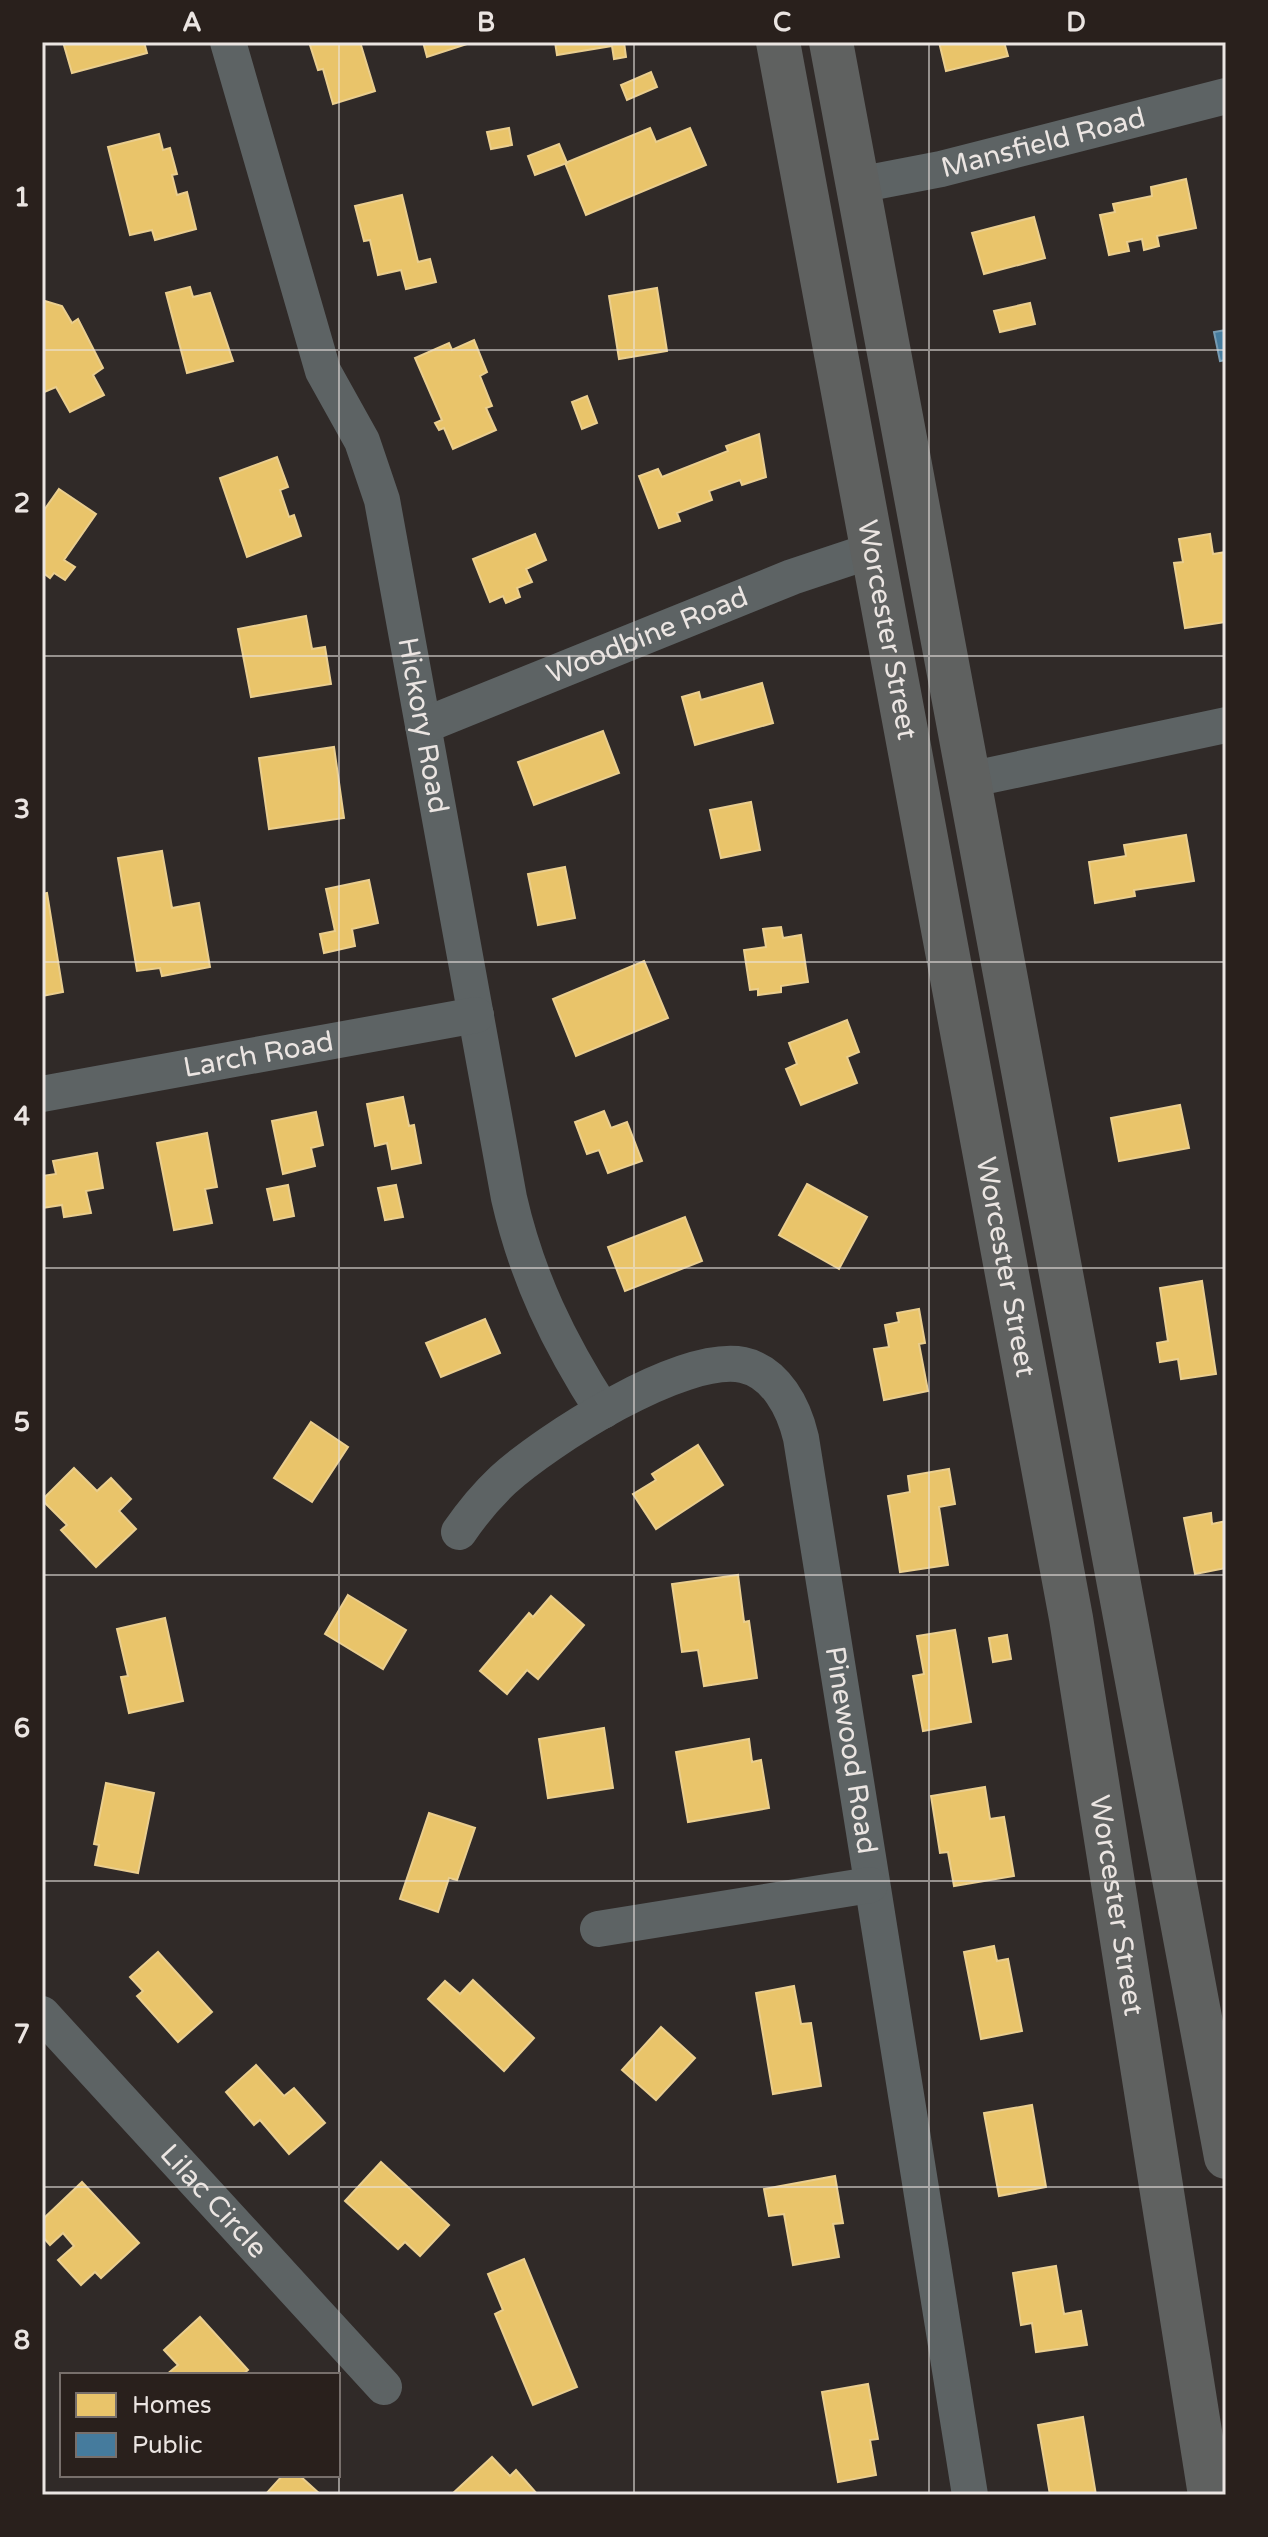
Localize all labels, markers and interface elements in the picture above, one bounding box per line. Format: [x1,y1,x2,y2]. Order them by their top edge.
text: A [182,7,202,38]
text: B [477,7,495,38]
text: C [773,7,791,38]
text: D [1066,7,1086,38]
street label: Mansfield Road [938,100,1149,185]
text: 1 [14,182,30,213]
text: 2 [14,488,30,519]
street label: Worcester Street [850,517,924,743]
street label: Woodbine Road [542,580,753,691]
street label: Hickory Road [390,635,456,816]
text: 3 [14,794,30,825]
street label: Larch Road [181,1024,336,1085]
text: 4 [14,1101,30,1132]
street label: Worcester Street [969,1154,1043,1380]
text: 5 [14,1407,30,1438]
street label: Pinewood Road [818,1644,884,1856]
text: 6 [14,1713,30,1744]
street label: Worcester Street [1082,1793,1151,2018]
text: 7 [14,2019,30,2050]
street label: Lilac Circle [153,2137,274,2265]
text: 8 [14,2325,30,2356]
legend [60,2373,340,2477]
text: Homes [132,2391,212,2420]
text: Public [132,2431,202,2460]

